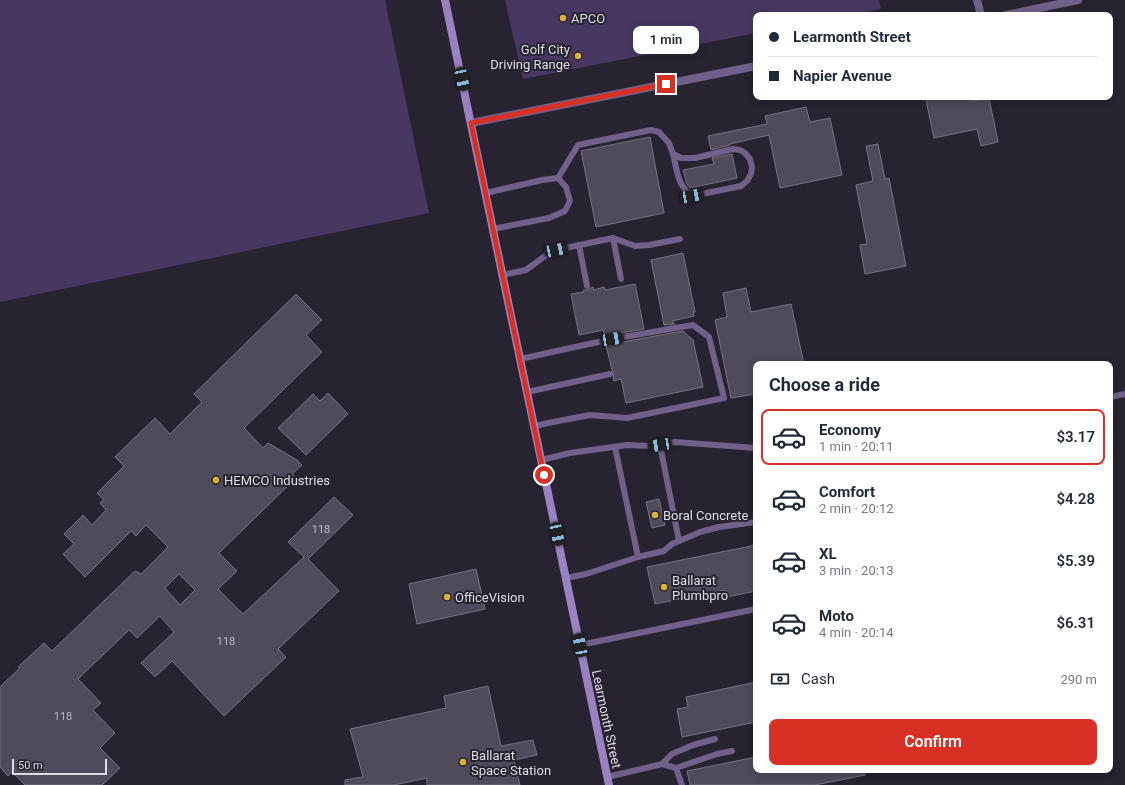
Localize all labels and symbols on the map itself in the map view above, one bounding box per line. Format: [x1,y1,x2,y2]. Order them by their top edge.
place label: APCO [571,11,605,26]
marker: APCO [558,13,568,23]
callout: 1 min [633,26,699,54]
place label: Golf City Driving Range [490,42,570,72]
marker: Golf City Driving Range [573,51,583,61]
car [454,66,470,92]
route end [657,75,675,93]
car [679,188,705,204]
car [543,242,569,258]
car [599,331,625,347]
car [647,437,673,453]
route start [535,466,553,484]
place label: HEMCO Industries [224,473,330,488]
marker: HEMCO Industries [211,475,221,485]
place label: Boral Concrete [663,508,748,523]
marker: Boral Concrete [650,510,660,520]
car [549,521,565,547]
house number: 118 [312,523,330,536]
place label: Ballarat Plumbpro [672,573,728,603]
marker: Ballarat Plumbpro [659,582,669,592]
place label: OfficeVision [455,590,525,605]
marker: OfficeVision [442,592,452,602]
car [572,632,588,658]
house number: 118 [217,635,235,648]
street label: Learmonth Street [589,668,624,770]
house number: 118 [54,710,72,723]
place label: Ballarat Space Station [471,748,551,778]
scale bar [12,757,107,776]
marker: Ballarat Space Station [458,757,468,767]

